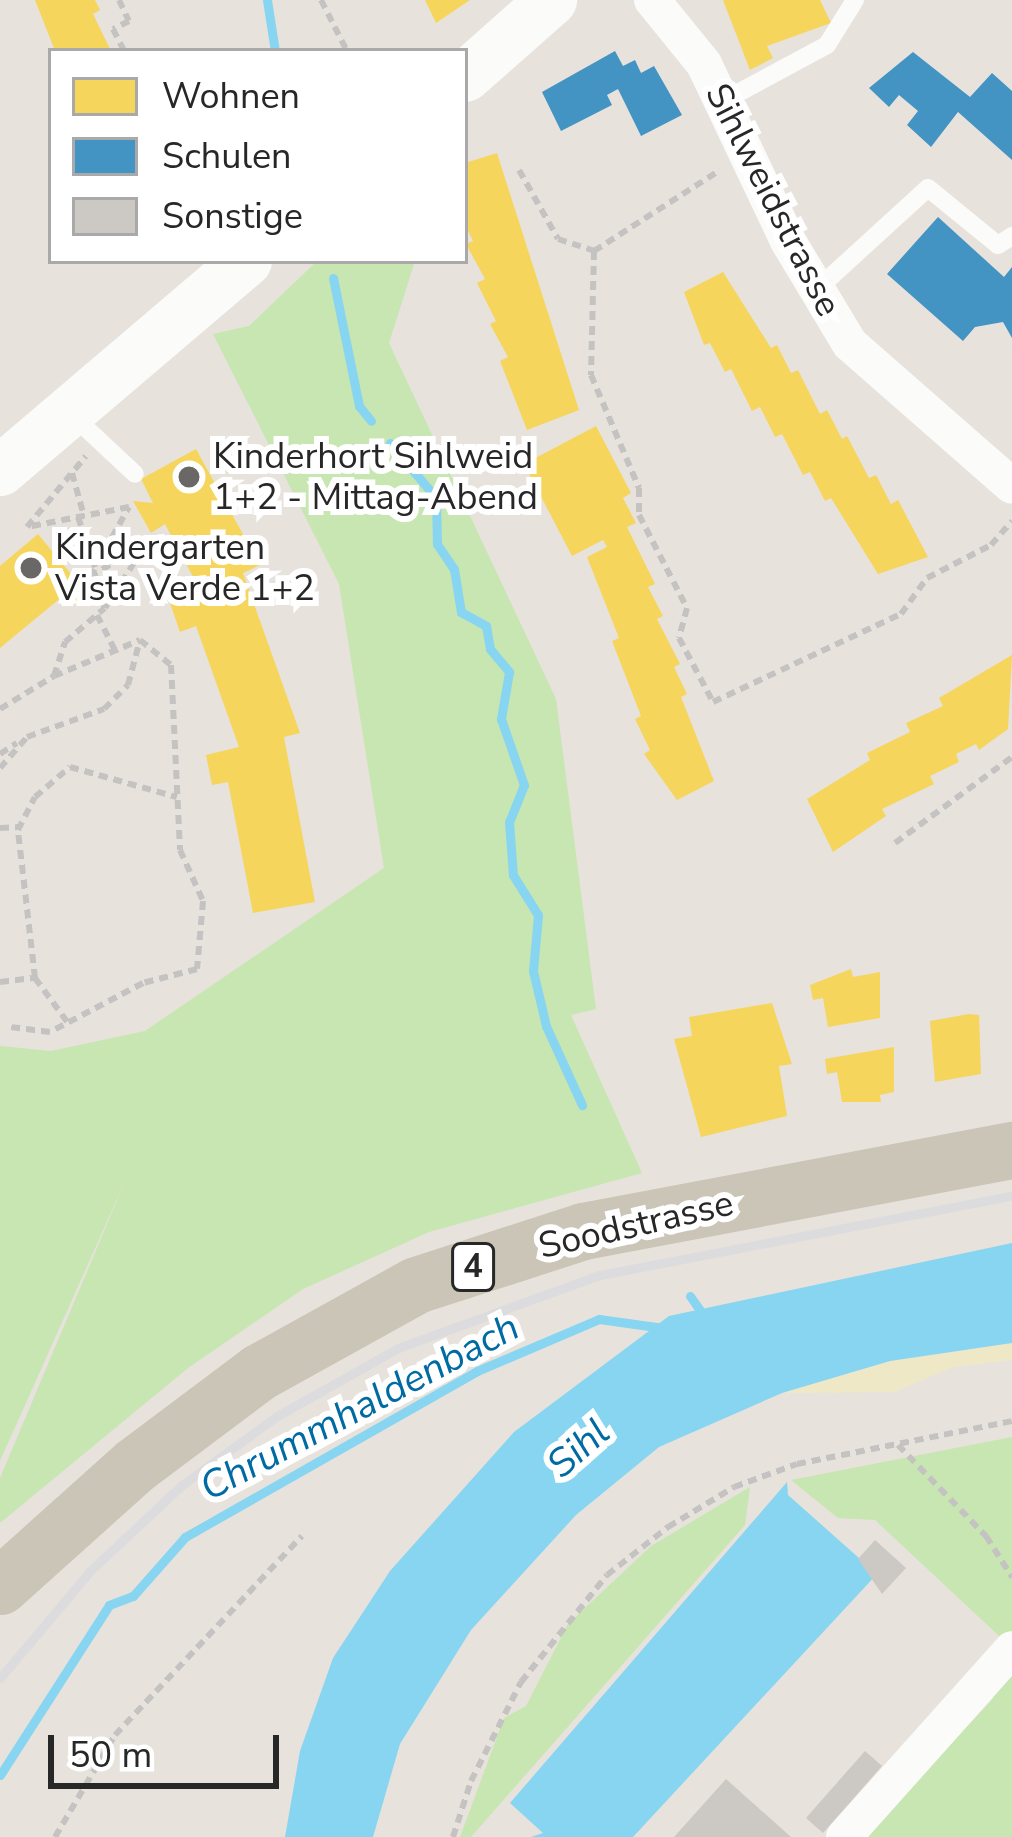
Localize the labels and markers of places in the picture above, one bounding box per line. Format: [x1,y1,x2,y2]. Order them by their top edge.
place label: Kinderhort Sihlweid 1+2 - Mittag-Abend [213,434,538,519]
marker: Kinderhort Sihlweid 1+2 - Mittag-Abend [176,464,202,490]
place label: Kindergarten Vista Verde 1+2 [55,525,315,610]
marker: Kindergarten Vista Verde 1+2 [18,555,44,581]

